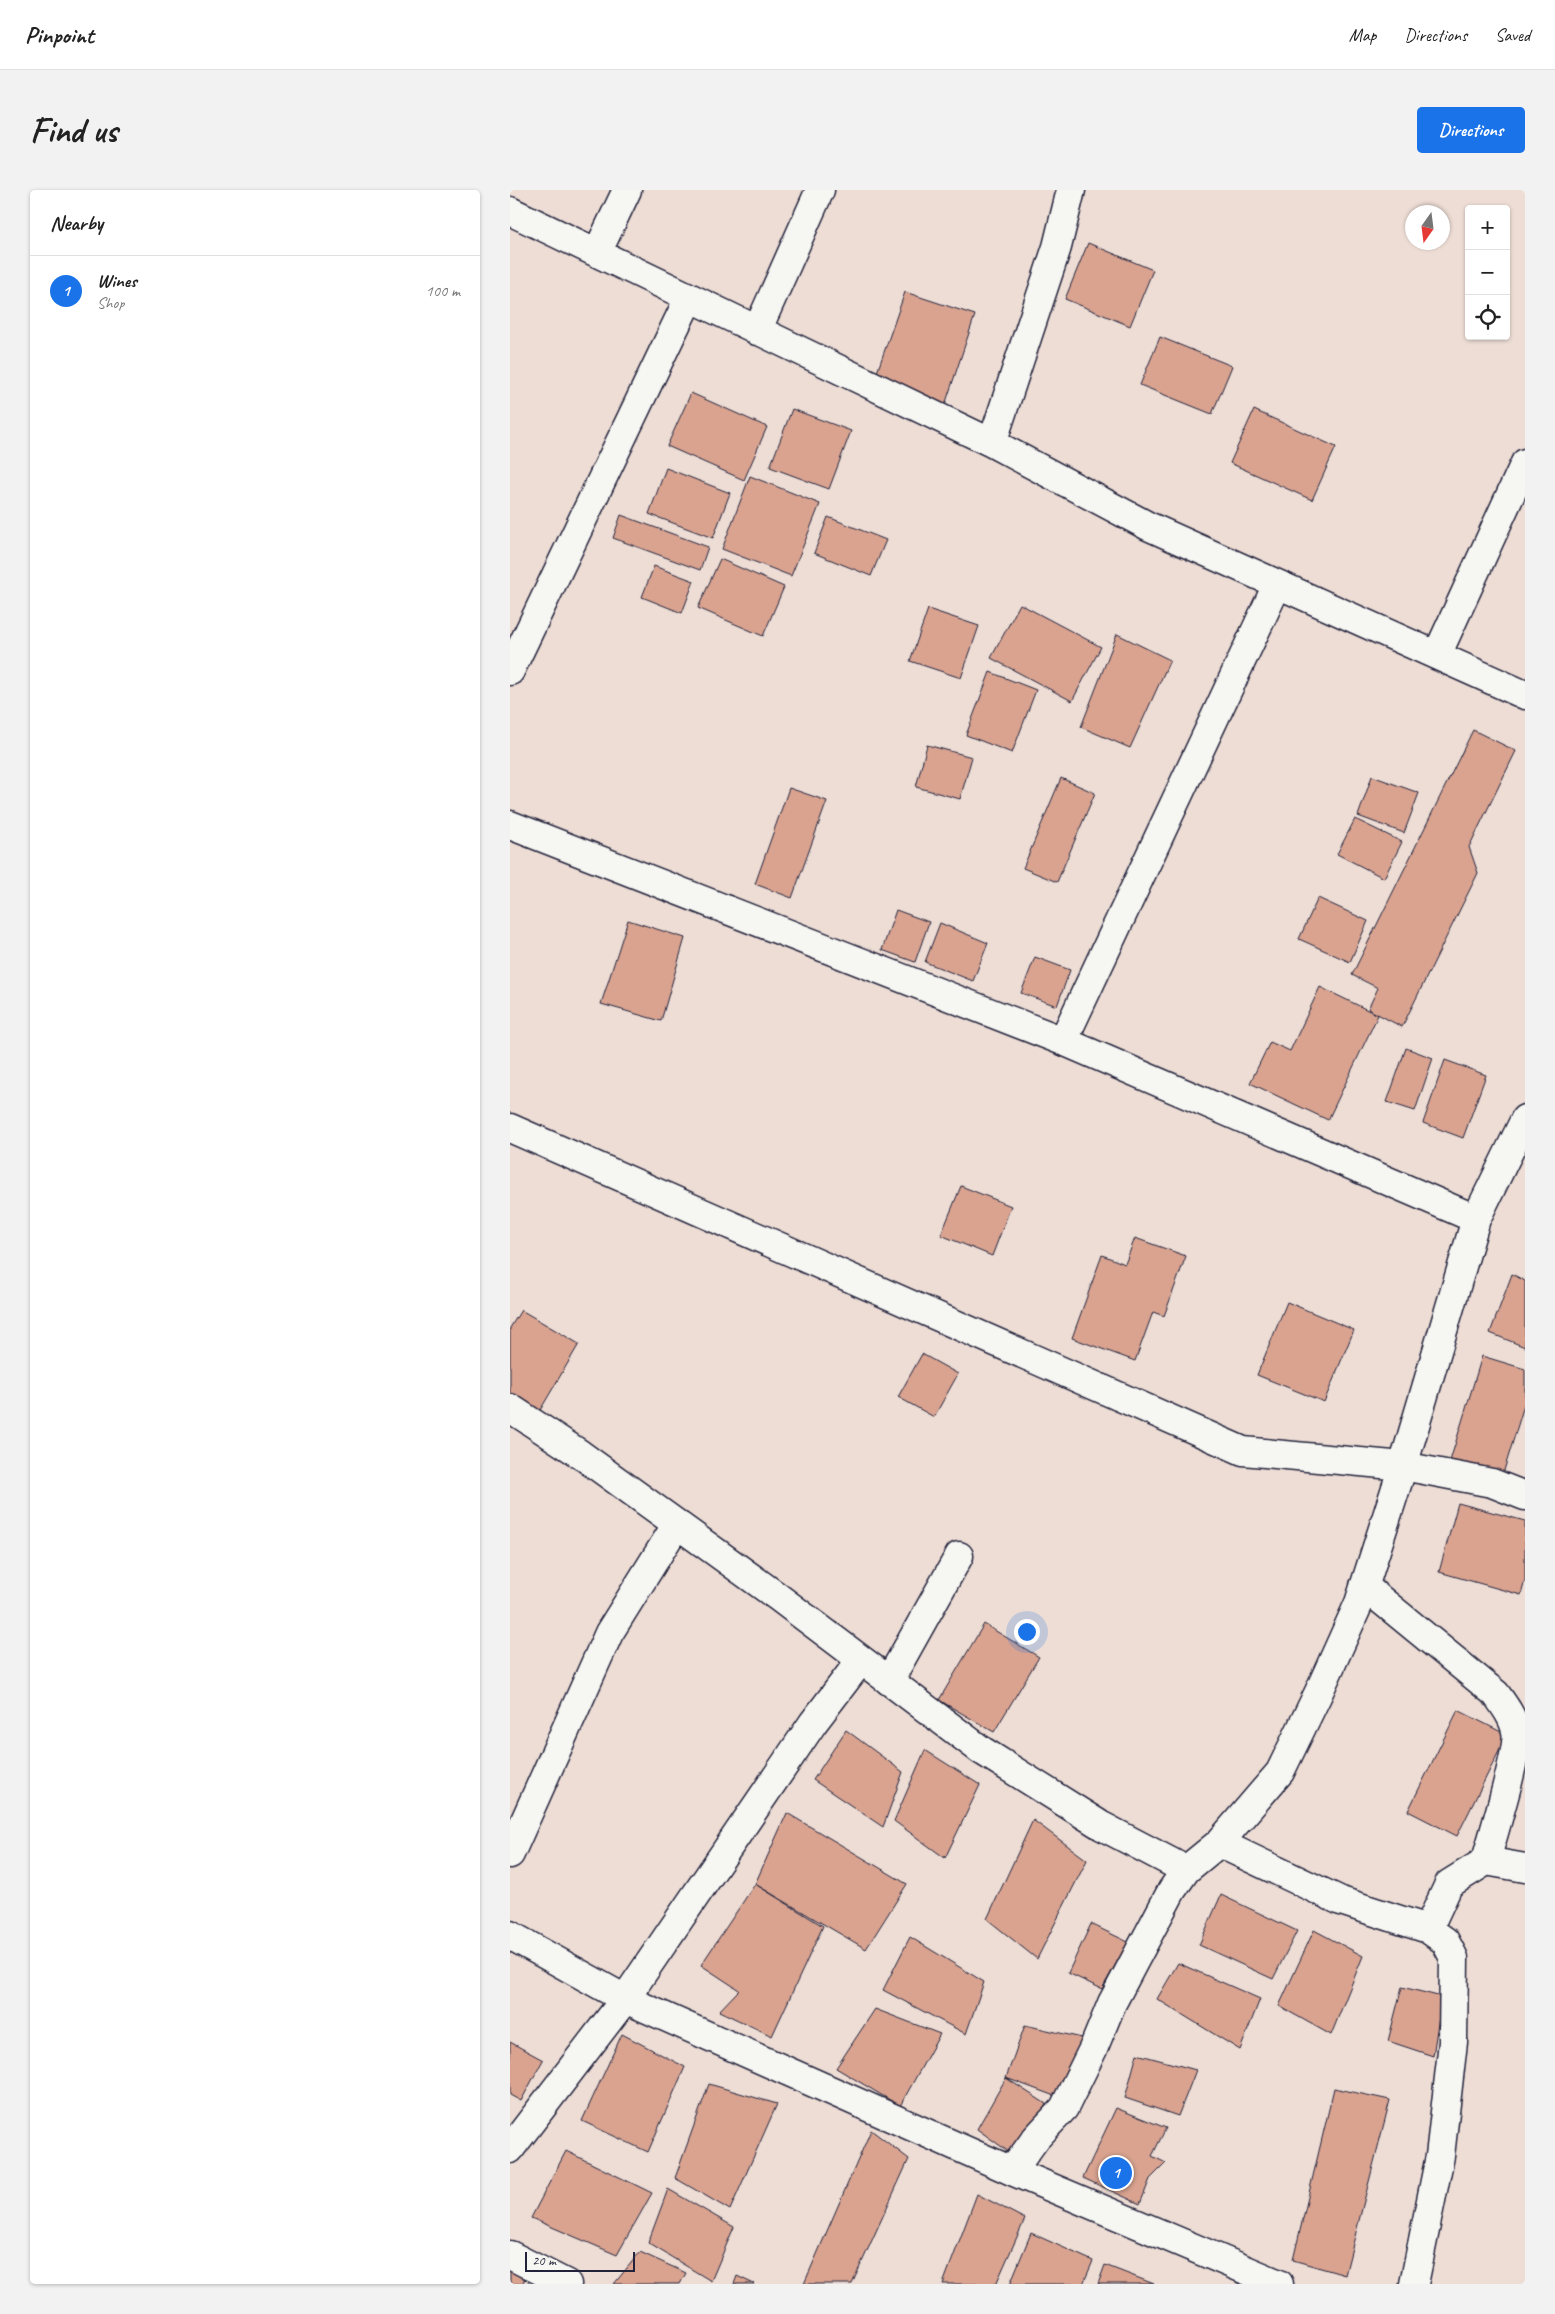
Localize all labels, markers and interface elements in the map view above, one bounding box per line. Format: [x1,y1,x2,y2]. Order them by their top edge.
text: Pinpoint [25,20,94,50]
text: Map [1349,24,1376,46]
text: Directions [1404,24,1467,46]
text: Saved [1495,24,1530,46]
button: Directions [1417,107,1525,153]
text: Find us [30,108,117,153]
north arrow [1405,205,1450,250]
map controls [1465,205,1510,340]
button: + [1465,205,1510,250]
text: Nearby [50,210,103,236]
button: − [1465,250,1510,295]
text: Wines [97,269,137,293]
text: 1 [62,281,70,301]
text: 100 m [426,281,460,301]
text: Shop [97,293,124,313]
button: locate [1465,295,1510,340]
your location [1014,1619,1040,1645]
pin: 1 [1100,2154,1132,2192]
scale bar [525,2249,635,2272]
text: 20 m [532,2252,556,2269]

